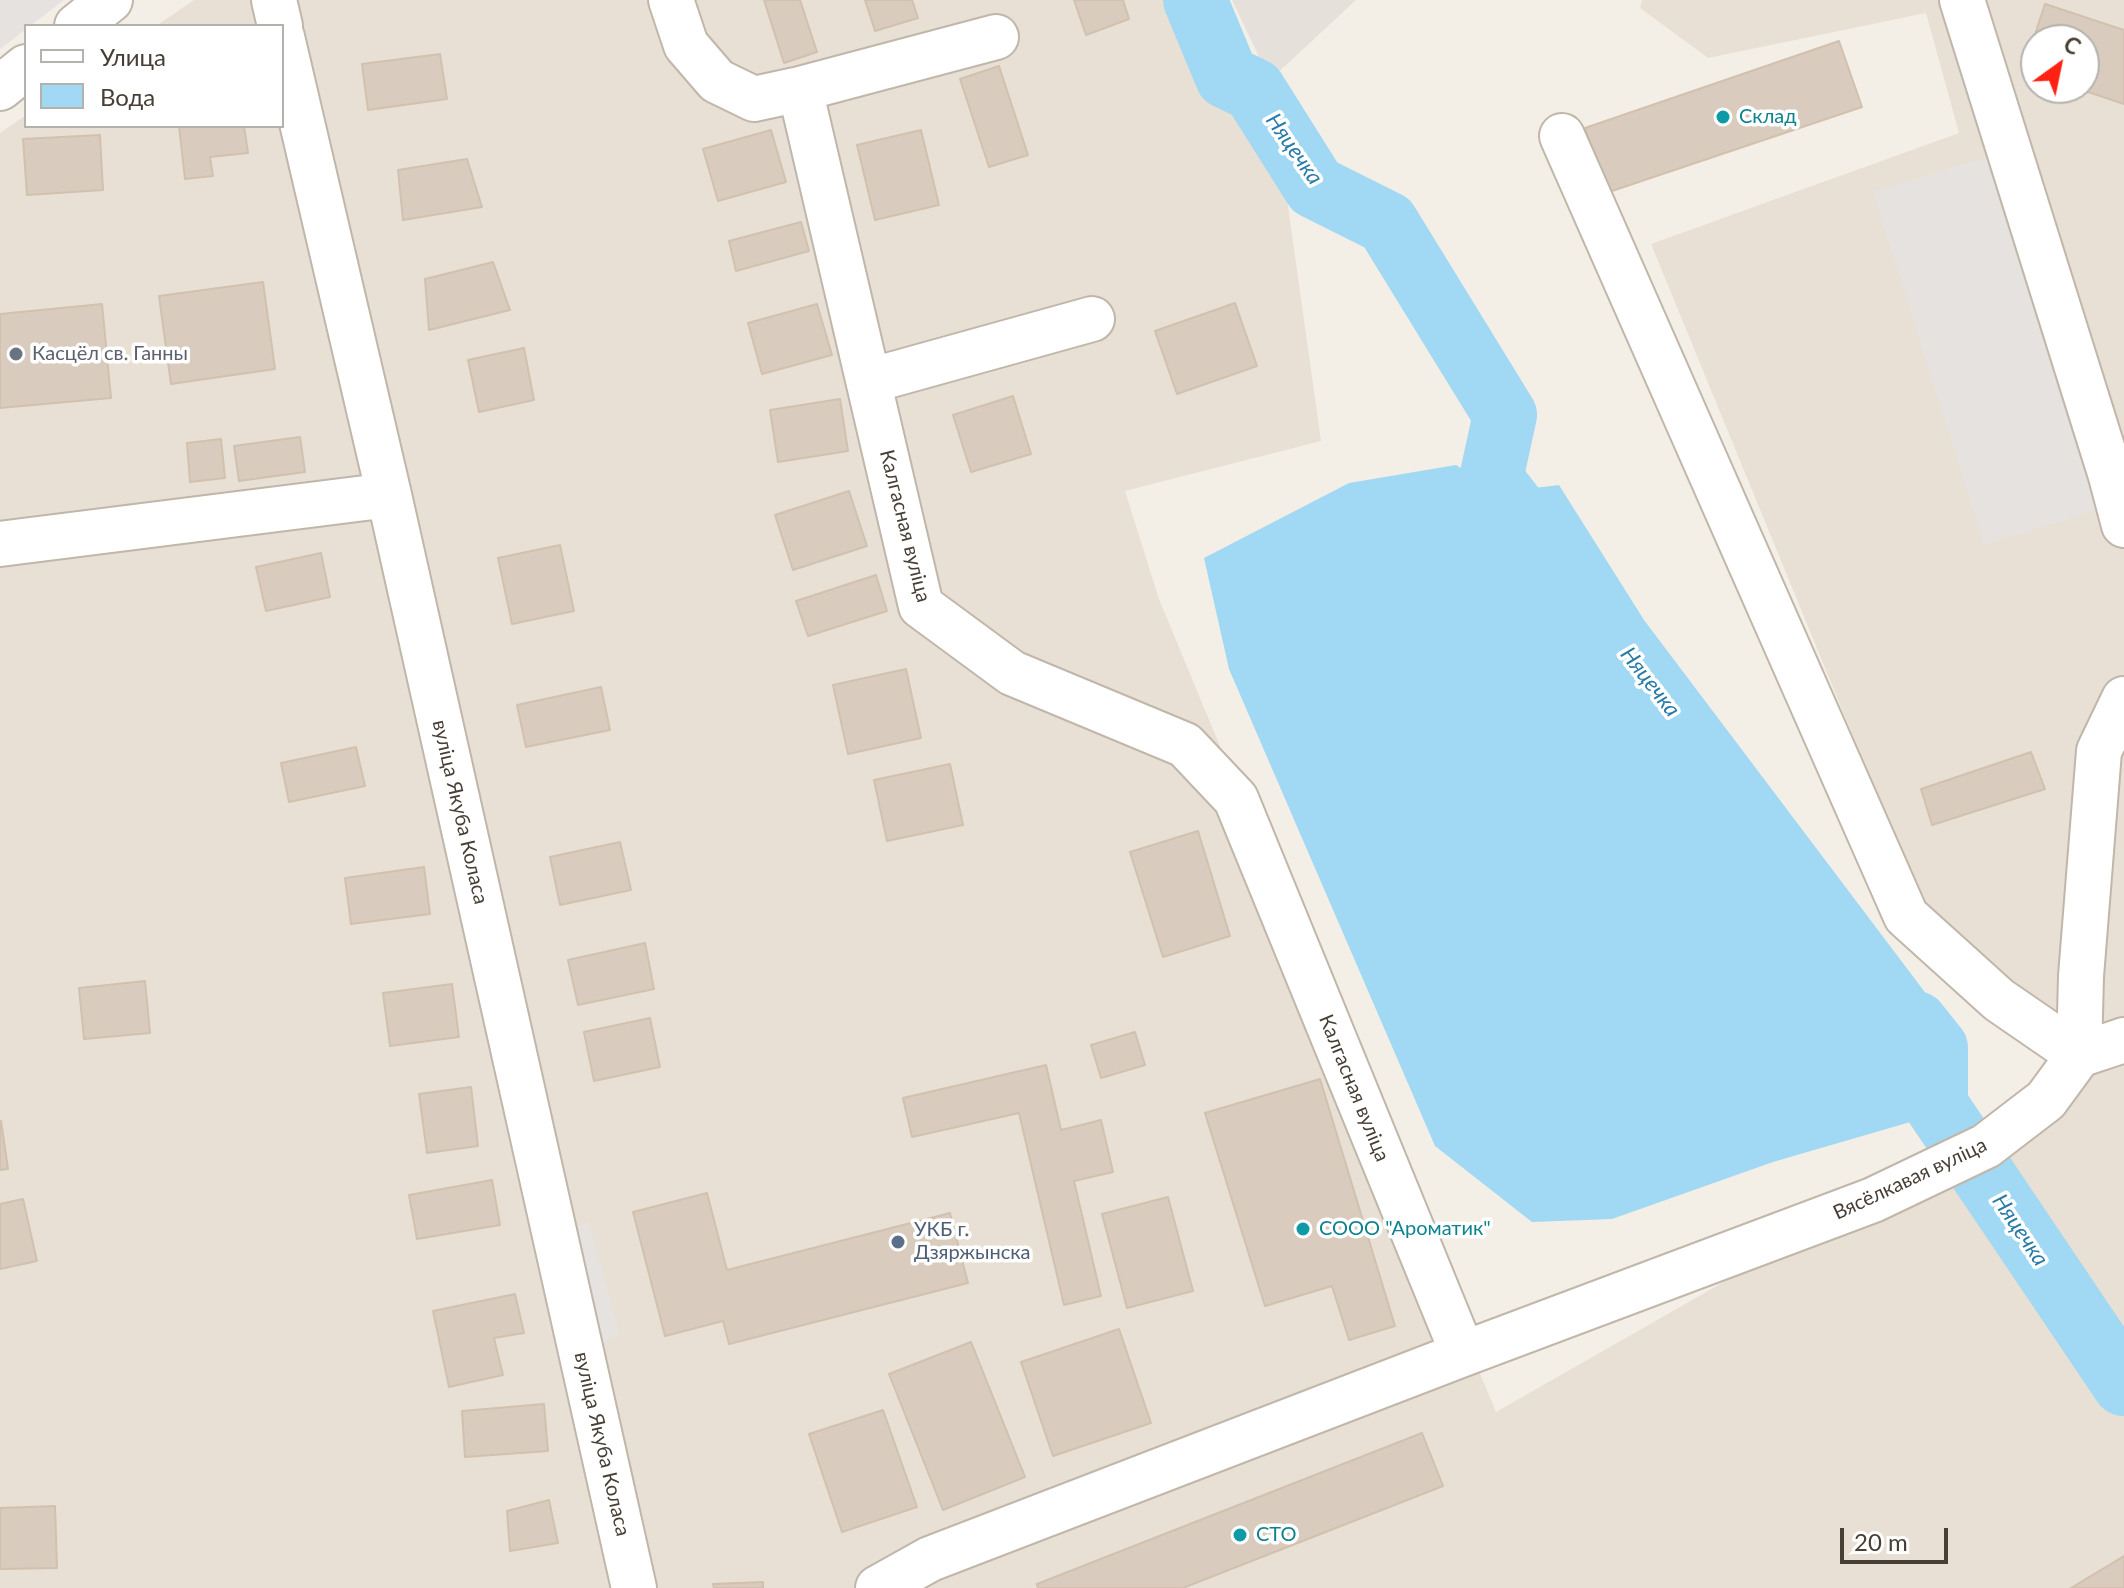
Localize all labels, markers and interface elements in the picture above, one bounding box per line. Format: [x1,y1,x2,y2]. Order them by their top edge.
legend [24,24,284,128]
north arrow [2020,24,2100,104]
text: С [2059,30,2086,60]
text: Улица [100,42,166,71]
text: Вода [100,82,155,111]
place label: Склад [1739,105,1797,129]
water label: Няцечка [1260,108,1328,190]
marker: Склад [1714,108,1732,126]
place label: Касцёл св. Ганны [32,342,188,366]
marker: Касцёл св. Ганны [7,345,25,363]
street label: Калгасная вуліца [874,447,936,605]
water label: Няцечка [1615,642,1685,722]
street label: вуліца Якуба Коласа [427,718,493,906]
street label: Калгасная вуліца [1314,1011,1394,1165]
street label: Вясёлкавая вуліца [1829,1133,1991,1225]
water label: Няцечка [1986,1189,2054,1271]
place label: СООО "Ароматик" [1319,1217,1491,1241]
place label: УКБ г. Дзяржынска [914,1218,1031,1265]
marker: СООО "Ароматик" [1294,1220,1312,1238]
marker: УКБ г. Дзяржынска [889,1233,907,1251]
street label: вуліца Якуба Коласа [569,1350,635,1538]
scale bar [1844,1512,1952,1562]
place label: СТО [1256,1523,1297,1547]
marker: СТО [1231,1526,1249,1544]
text: 20 m [1854,1527,1908,1556]

